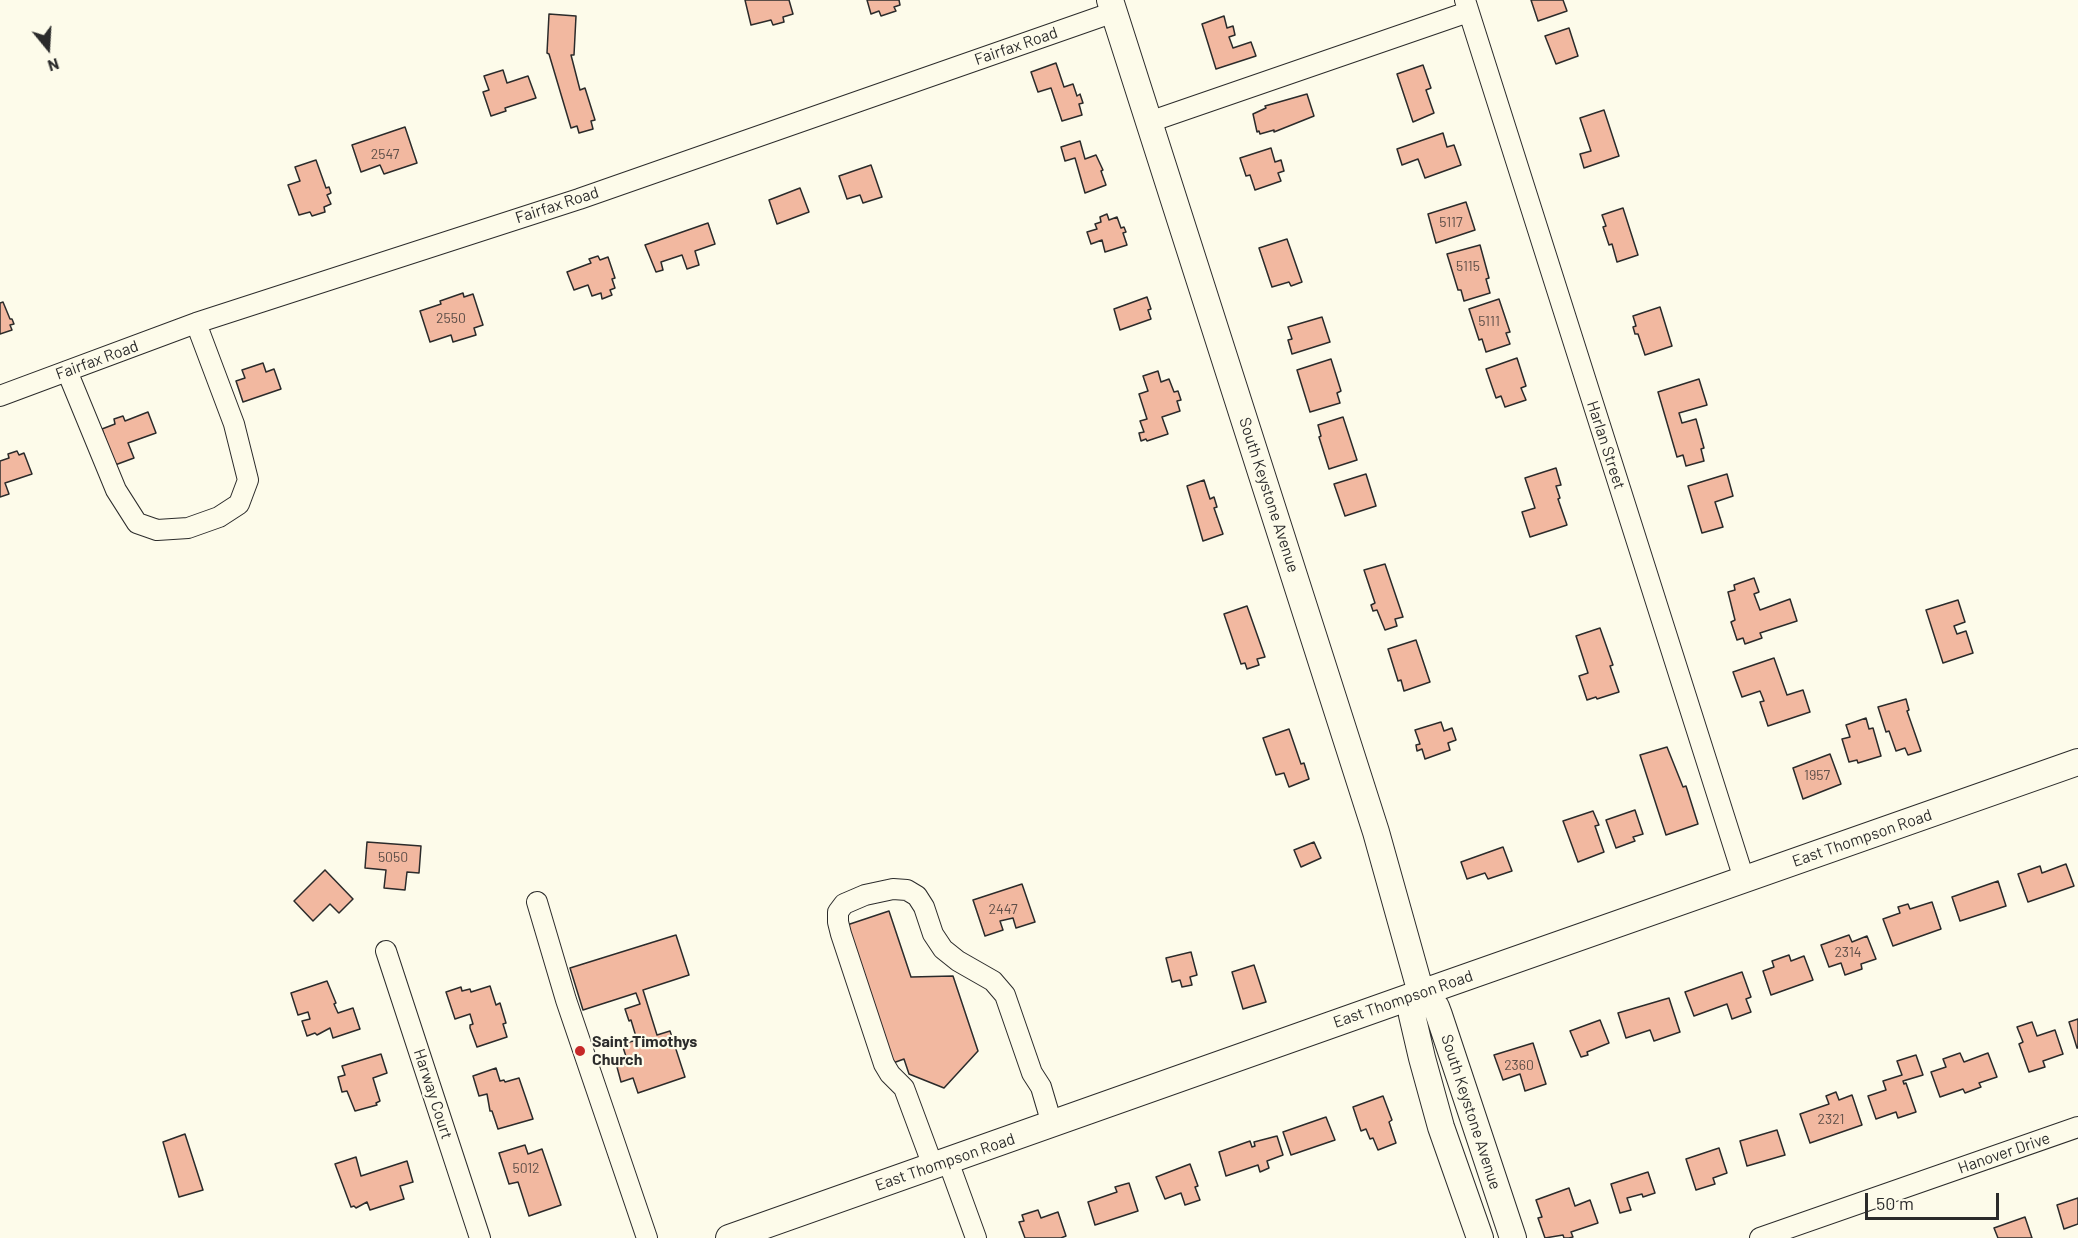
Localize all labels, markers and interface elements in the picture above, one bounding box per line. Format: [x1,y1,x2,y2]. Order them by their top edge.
north arrow [18,18,78,78]
street label: Fairfax Road [972,23,1060,69]
text: N [46,55,62,76]
house number: 2547 [371,146,399,162]
street label: Fairfax Road [513,182,601,228]
house number: 5117 [1439,214,1463,230]
house number: 5115 [1456,258,1480,274]
house number: 2550 [436,310,466,326]
house number: 5111 [1478,313,1500,329]
street label: Fairfax Road [53,336,141,384]
street label: Harlan Street [1583,398,1629,492]
street label: South Keystone Avenue [1235,415,1303,575]
house number: 1957 [1804,767,1830,783]
street label: East Thompson Road [1790,805,1934,871]
house number: 5050 [378,849,408,865]
house number: 2447 [988,901,1018,917]
house number: 2314 [1834,944,1862,960]
street label: East Thompson Road [1331,966,1475,1032]
place label: Saint Timothys Church [592,1032,697,1070]
street label: South Keystone Avenue [1437,1032,1505,1192]
marker: Saint Timothys Church [573,1044,587,1058]
street label: Harway Court [409,1046,457,1142]
house number: 2360 [1504,1057,1534,1073]
house number: 2321 [1818,1111,1844,1127]
street label: Hanover Drive [1955,1128,2053,1178]
street label: East Thompson Road [873,1129,1017,1195]
house number: 5012 [512,1160,540,1176]
scale bar [1868,1181,2002,1219]
text: 50 m [1876,1192,1914,1214]

